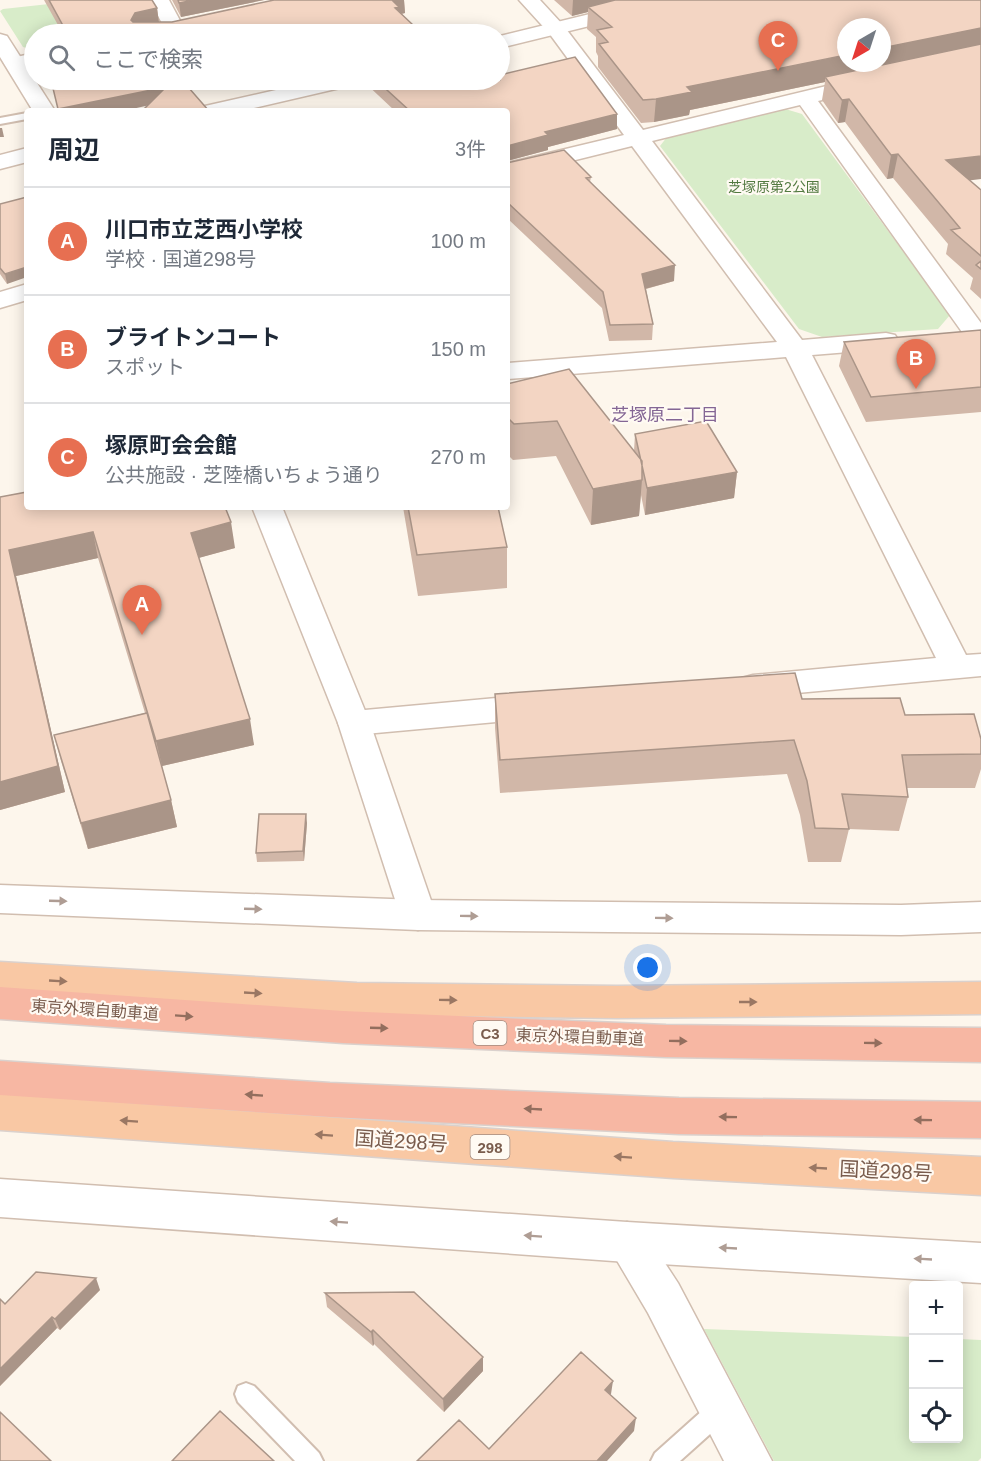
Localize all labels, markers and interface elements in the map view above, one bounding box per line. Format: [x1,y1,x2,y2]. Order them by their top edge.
north arrow [837,18,891,72]
pin: C [758,22,798,71]
search box [24,24,510,90]
icon: search [45,41,78,74]
text: ここで検索 [93,47,203,72]
text: 周辺 [48,135,100,165]
text: 3件 [455,138,486,160]
park label: 芝塚原第2公園 [728,179,820,195]
text: 川口市立芝西小学校 [105,217,303,242]
text: A [60,230,75,252]
text: 100 m [430,230,486,252]
text: 学校 · 国道298号 [105,248,256,270]
text: ブライトンコート [105,325,281,350]
text: B [60,338,75,360]
text: 150 m [430,338,486,360]
pin: B [896,340,936,389]
text: スポット [105,356,185,378]
district label: 芝塚原二丁目 [611,405,719,425]
text: 塚原町会会館 [105,433,237,458]
text: C [60,446,75,468]
text: 270 m [430,446,486,468]
text: 公共施設 · 芝陸橋いちょう通り [105,464,383,486]
pin: A [122,586,162,635]
one-way arrow [49,897,68,906]
one-way arrow [244,904,263,913]
one-way arrow [460,911,479,921]
one-way arrow [655,913,674,922]
your location [633,953,662,982]
one-way arrow [49,977,68,986]
one-way arrow [244,988,263,997]
one-way arrow [438,995,457,1005]
street label: 東京外環自動車道 [31,997,159,1023]
one-way arrow [738,997,757,1006]
one-way arrow [175,1011,194,1021]
road number: C3 [474,1021,506,1045]
one-way arrow [369,1024,388,1033]
street label: 東京外環自動車道 [516,1026,644,1048]
one-way arrow [669,1036,688,1046]
one-way arrow [864,1038,883,1048]
one-way arrow [245,1090,264,1100]
one-way arrow [523,1105,542,1114]
one-way arrow [718,1112,737,1122]
one-way arrow [913,1115,932,1124]
one-way arrow [120,1116,139,1126]
street label: 国道298号 [354,1127,448,1155]
one-way arrow [314,1130,333,1140]
road number: 298 [470,1135,510,1159]
one-way arrow [613,1152,632,1161]
street label: 国道298号 [839,1158,933,1184]
one-way arrow [808,1163,827,1172]
one-way arrow [329,1217,348,1226]
one-way arrow [524,1231,543,1240]
one-way arrow [718,1244,737,1253]
one-way arrow [913,1255,932,1264]
map controls [909,1281,963,1443]
button: + [909,1281,963,1335]
button: − [909,1335,963,1389]
button: locate [909,1389,963,1443]

